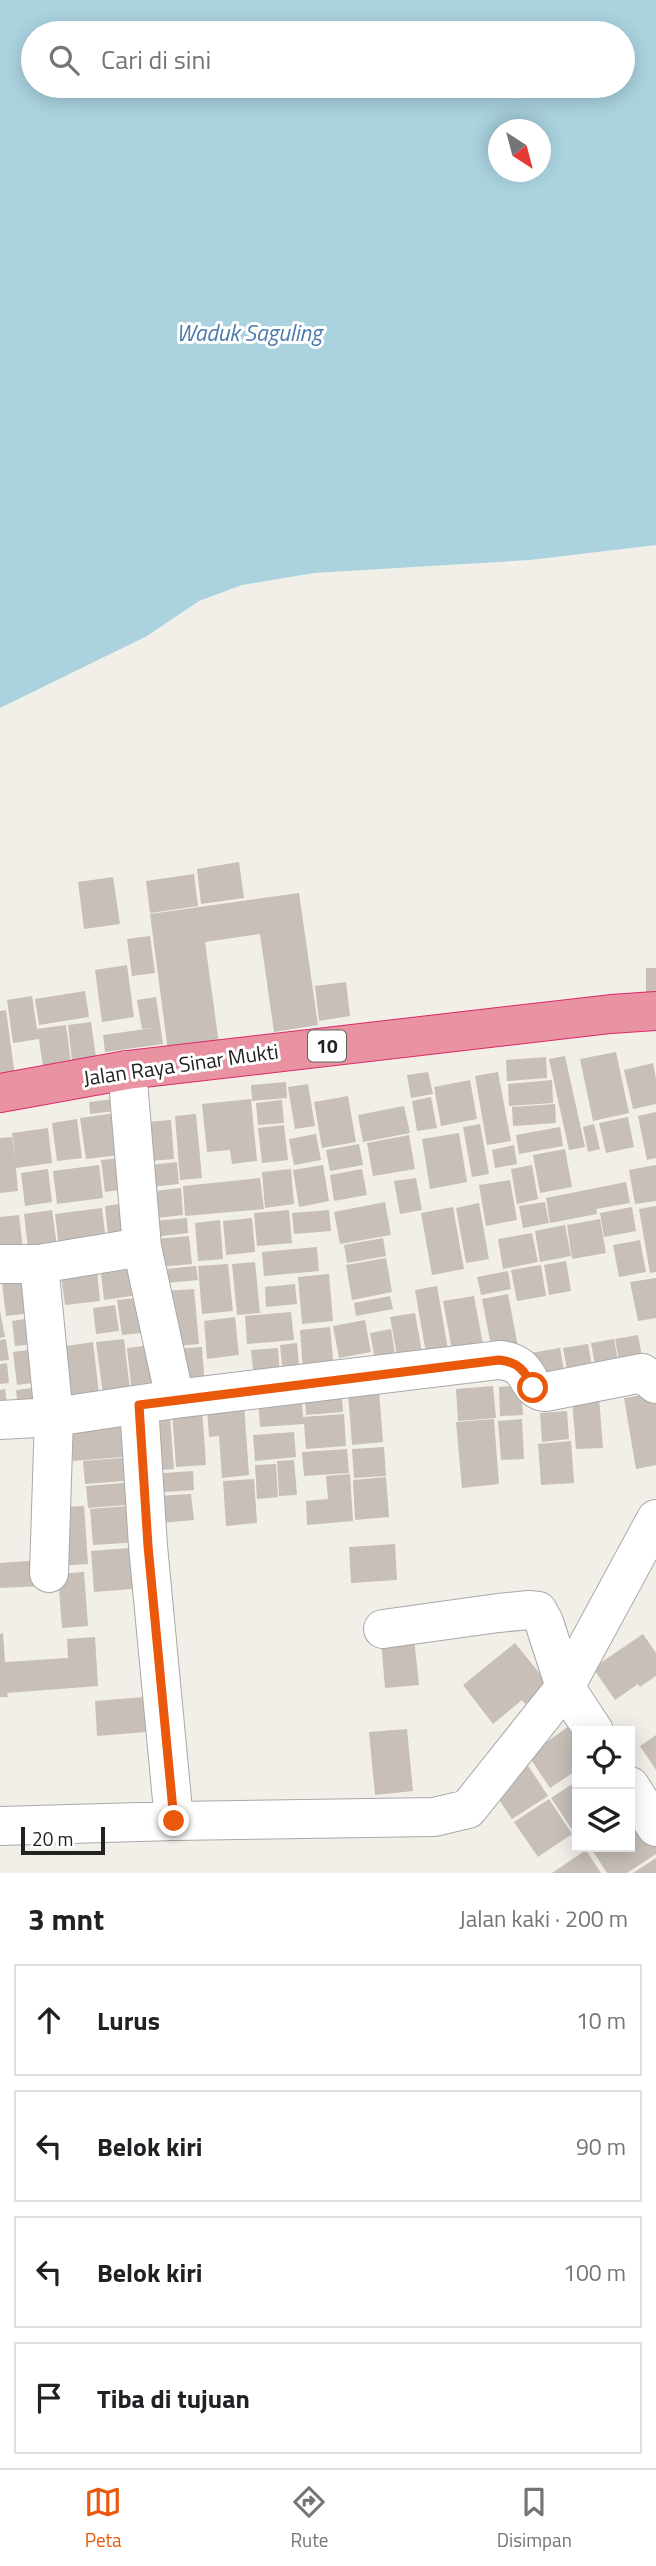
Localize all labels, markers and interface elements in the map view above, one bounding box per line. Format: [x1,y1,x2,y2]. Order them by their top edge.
search box [21,21,635,98]
text: Cari di sini [101,40,211,79]
icon: search [45,41,83,79]
north arrow [488,119,551,182]
water label: Waduk Saguling [176,315,324,350]
road number: 10 [308,1030,346,1062]
street label: Jalan Raya Sinar Mukti [81,1034,281,1094]
route start [517,1372,548,1403]
map controls [572,1726,635,1852]
button: locate [572,1726,635,1789]
button: layers [572,1789,635,1852]
route end [158,1805,189,1836]
scale bar [21,1824,105,1856]
text: 20 m [32,1824,73,1853]
text: 3 mnt [28,1896,104,1942]
text: Jalan kaki · 200 m [459,1901,628,1936]
icon: ahead [30,2001,68,2039]
text: Lurus [97,2001,160,2040]
text: 10 m [576,2003,626,2038]
icon: left [30,2127,68,2165]
text: Belok kiri [97,2127,203,2166]
text: 90 m [576,2129,626,2164]
icon: left [30,2253,68,2291]
text: Belok kiri [97,2253,203,2292]
text: 100 m [563,2255,626,2290]
icon: arrive [30,2379,68,2417]
text: Tiba di tujuan [97,2379,250,2418]
tab: Peta [84,2483,122,2554]
tab: Rute [290,2483,328,2554]
tab: Disimpan [497,2483,572,2554]

